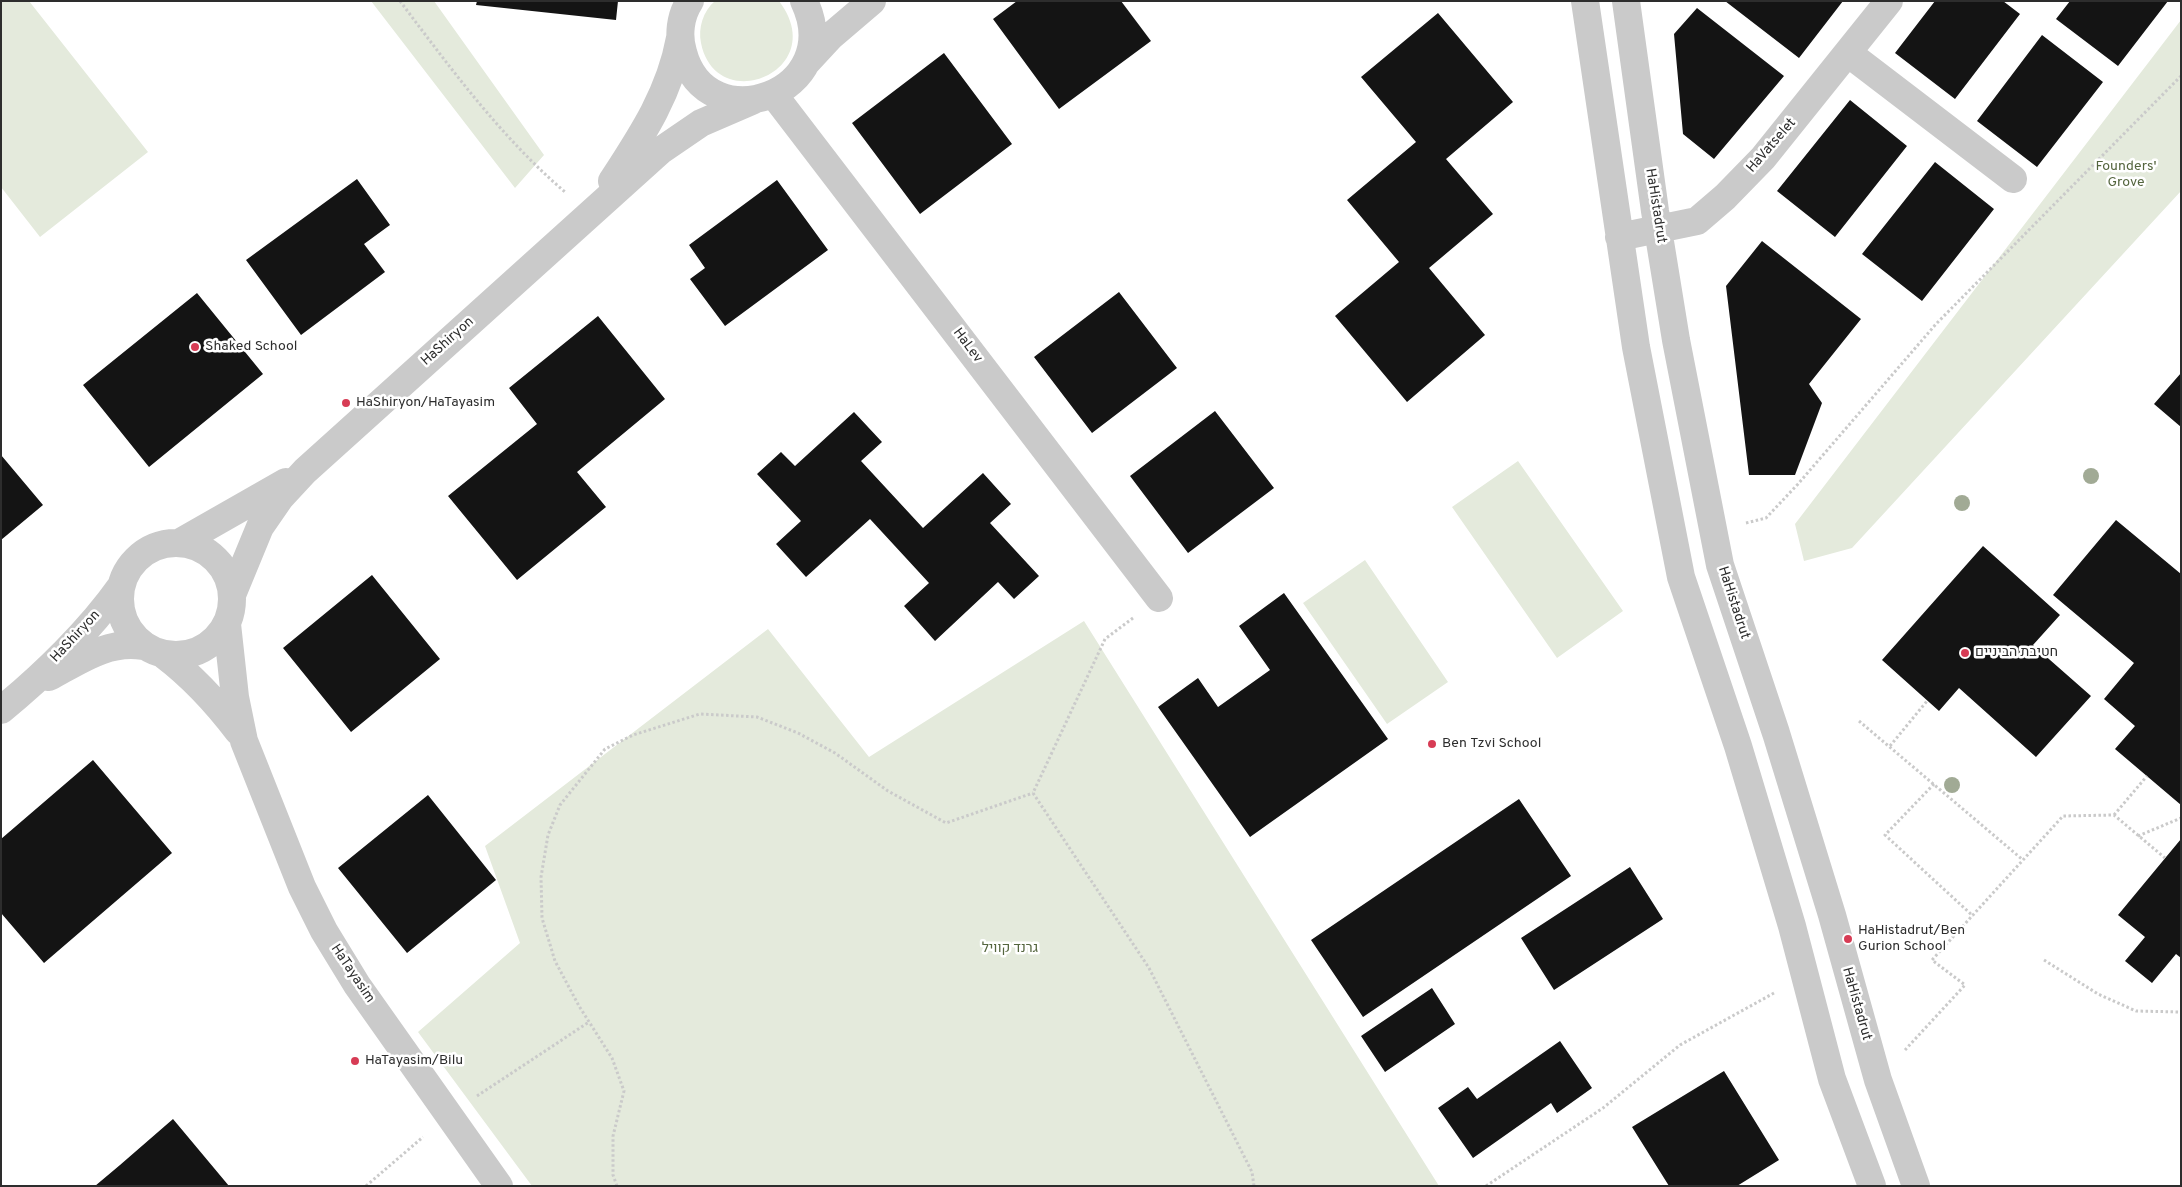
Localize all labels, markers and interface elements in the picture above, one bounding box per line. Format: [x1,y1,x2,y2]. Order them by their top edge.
street label: HaVatselet [1744,115,1800,177]
park label: Founders' Grove [2095,159,2157,192]
street label: HaHistadrut [1641,167,1669,245]
street label: HaShiryon [418,314,478,370]
street label: HaLev [949,325,985,367]
place label: Shaked School [205,339,297,355]
marker: Shaked School [189,341,201,353]
place label: HaShiryon/HaTayasim [356,395,495,411]
marker: HaShiryon/HaTayasim [340,397,352,409]
street label: HaHistadrut [1713,564,1753,642]
street label: HaShiryon [48,607,104,667]
place label: חטיבת הביניים [1975,645,2058,661]
marker: חטיבת הביניים [1959,647,1971,659]
place label: Ben Tzvi School [1442,736,1541,752]
marker: Ben Tzvi School [1426,738,1438,750]
place label: HaHistadrut/Ben Gurion School [1858,923,1965,956]
marker: HaHistadrut/Ben Gurion School [1842,933,1854,945]
street label: HaTayasim [326,941,378,1007]
park label: גרנד קוויל [982,941,1038,957]
street label: HaHistadrut [1838,965,1874,1043]
place label: HaTayasim/Bilu [365,1053,463,1069]
marker: HaTayasim/Bilu [349,1055,361,1067]

